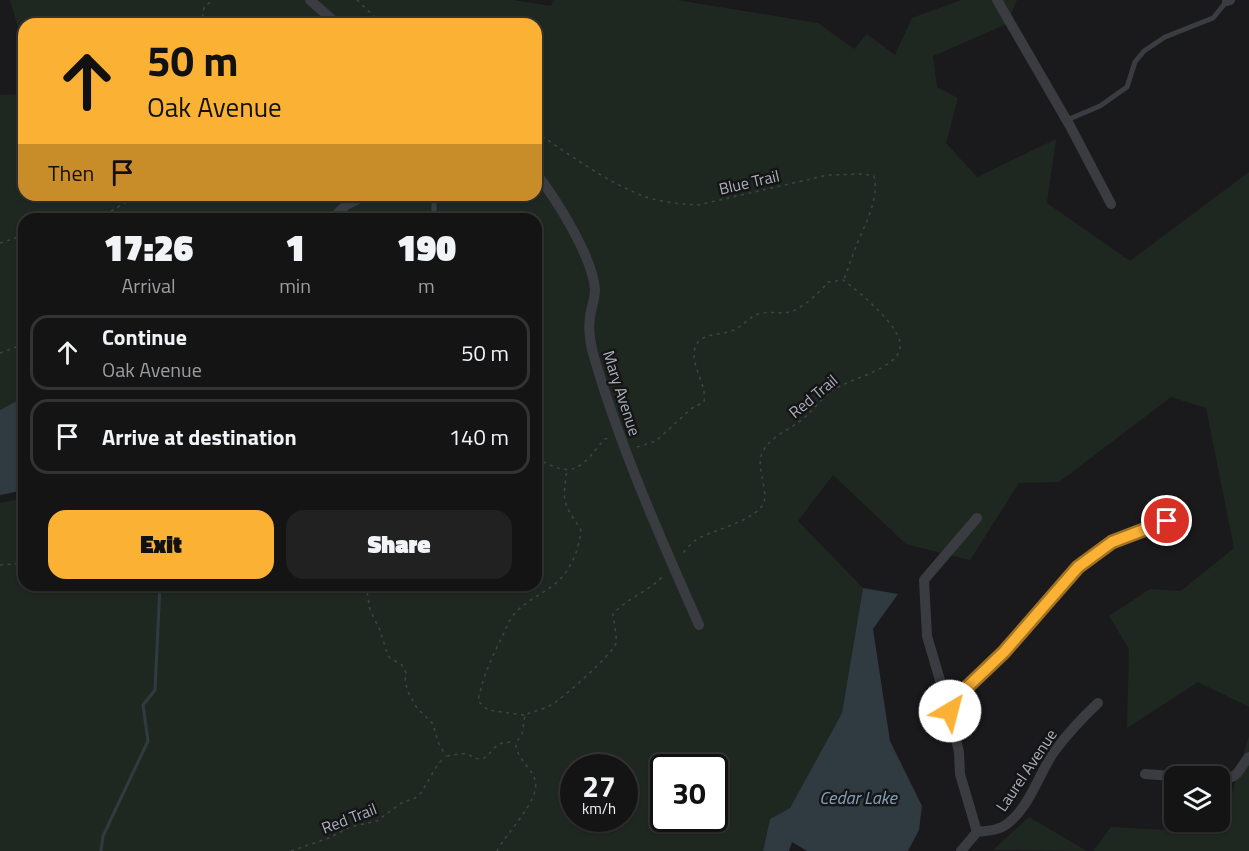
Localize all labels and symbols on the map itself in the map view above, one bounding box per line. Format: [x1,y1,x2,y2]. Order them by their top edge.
street label: Blue Trail [716,163,782,201]
street label: Mary Avenue [597,347,647,439]
street label: Red Trail [783,368,843,424]
pin [1141,495,1192,546]
position arrow [918,679,982,743]
street label: Laurel Avenue [990,724,1062,816]
speed limit sign: 30 [650,754,728,832]
water label: Cedar Lake [819,784,898,811]
street label: Red Trail [318,796,380,840]

